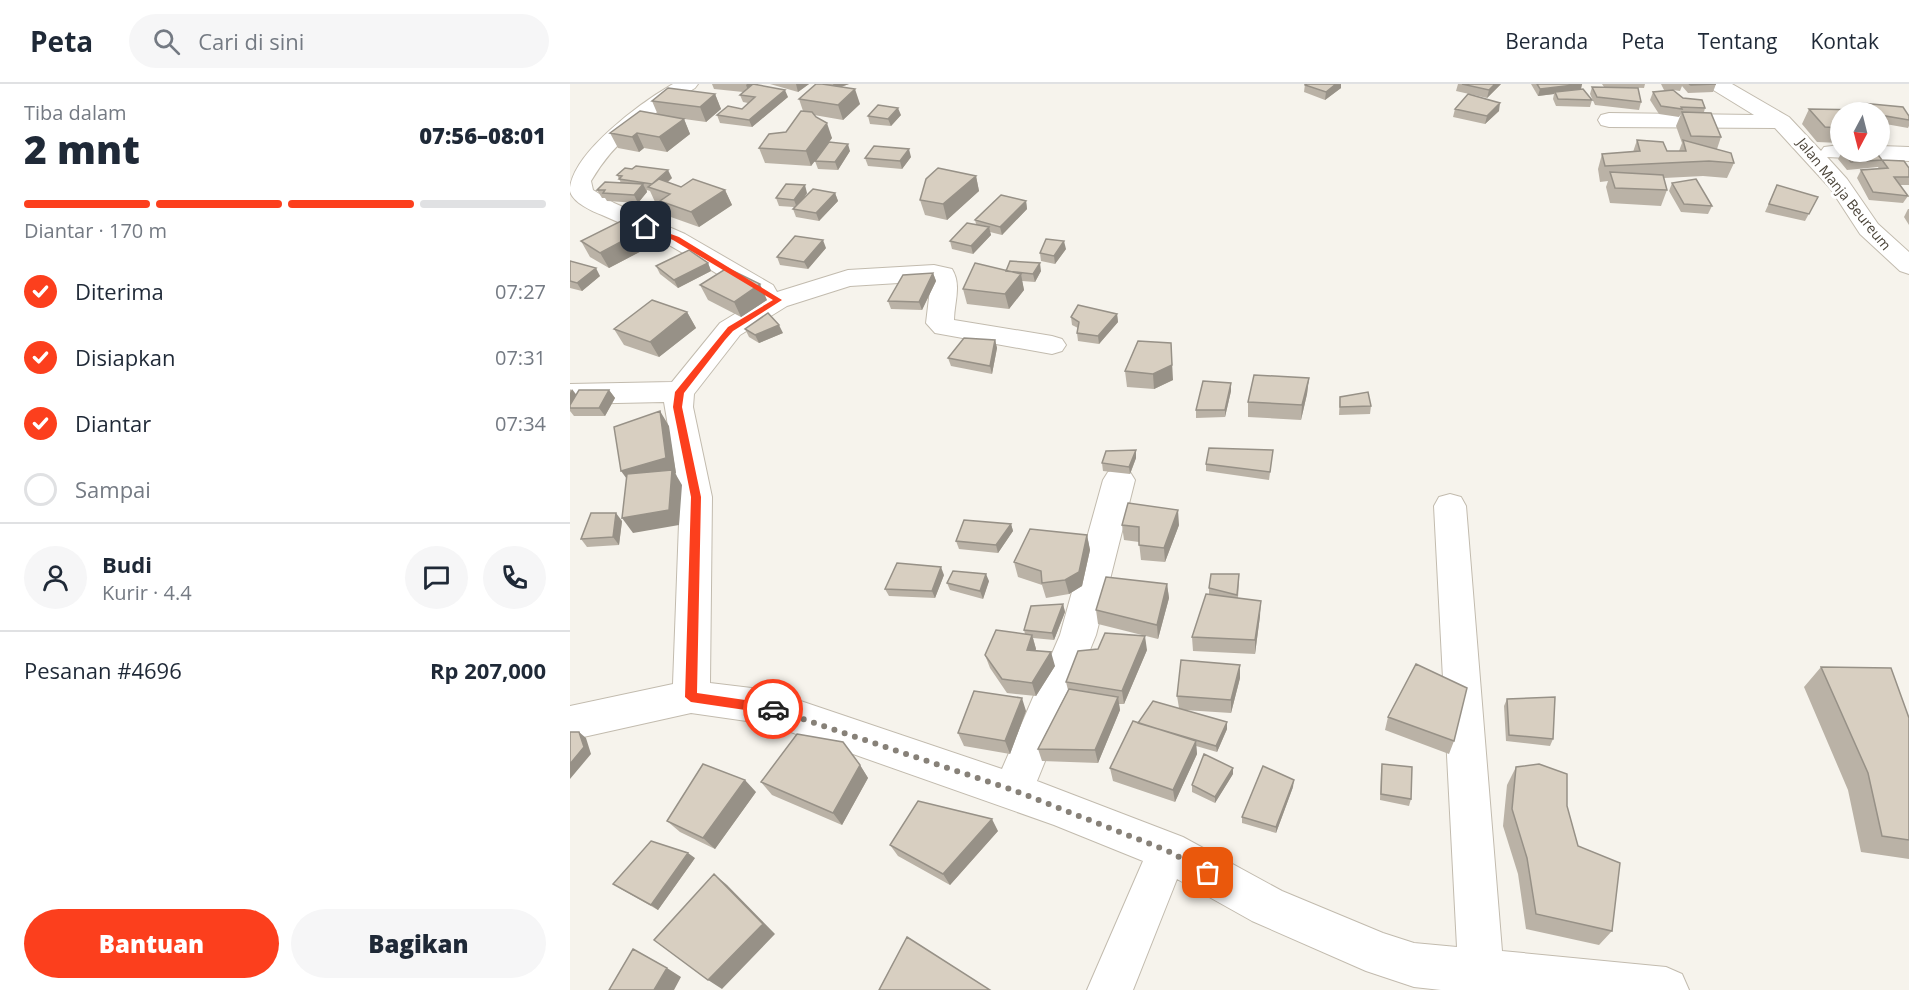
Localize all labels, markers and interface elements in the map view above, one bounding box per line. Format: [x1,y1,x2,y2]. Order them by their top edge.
search box [129,14,549,68]
text: Peta [30,22,93,60]
icon: search [150,25,183,58]
text: Cari di sini [198,26,304,56]
text: Beranda [1505,27,1588,55]
text: Peta [1621,27,1665,55]
text: Tentang [1698,27,1777,55]
text: Kontak [1810,27,1879,55]
text: Tiba dalam [24,99,127,126]
north arrow [1830,102,1890,162]
map controls [1830,102,1890,162]
text: 07:56–08:01 [419,120,546,150]
text: 2 mnt [24,122,140,175]
street label: Jalan Manja Beureum [1792,132,1896,254]
pin [620,201,671,252]
icon: home [629,210,662,243]
text: Diantar · 170 m [24,217,167,244]
icon: check [24,275,57,308]
text: Diterima [75,276,164,306]
text: 07:27 [495,278,546,305]
icon: check [24,341,57,374]
text: Disiapkan [75,342,176,372]
text: 07:31 [495,344,546,371]
icon: check [24,407,57,440]
text: Diantar [75,408,151,438]
text: 07:34 [495,410,546,437]
text: Sampai [75,474,151,504]
button: person [24,546,87,609]
button: chat [405,546,468,609]
button: phone [483,546,546,609]
text: Budi [102,549,152,579]
text: Kurir · 4.4 [102,579,192,606]
text: Pesanan #4696 [24,655,182,685]
text: Rp 207,000 [430,655,546,685]
courier [743,679,803,739]
icon: car [757,693,790,726]
pin [1182,847,1233,898]
icon: bag [1191,856,1224,889]
button: Bantuan [24,909,279,978]
button: Bagikan [291,909,546,978]

